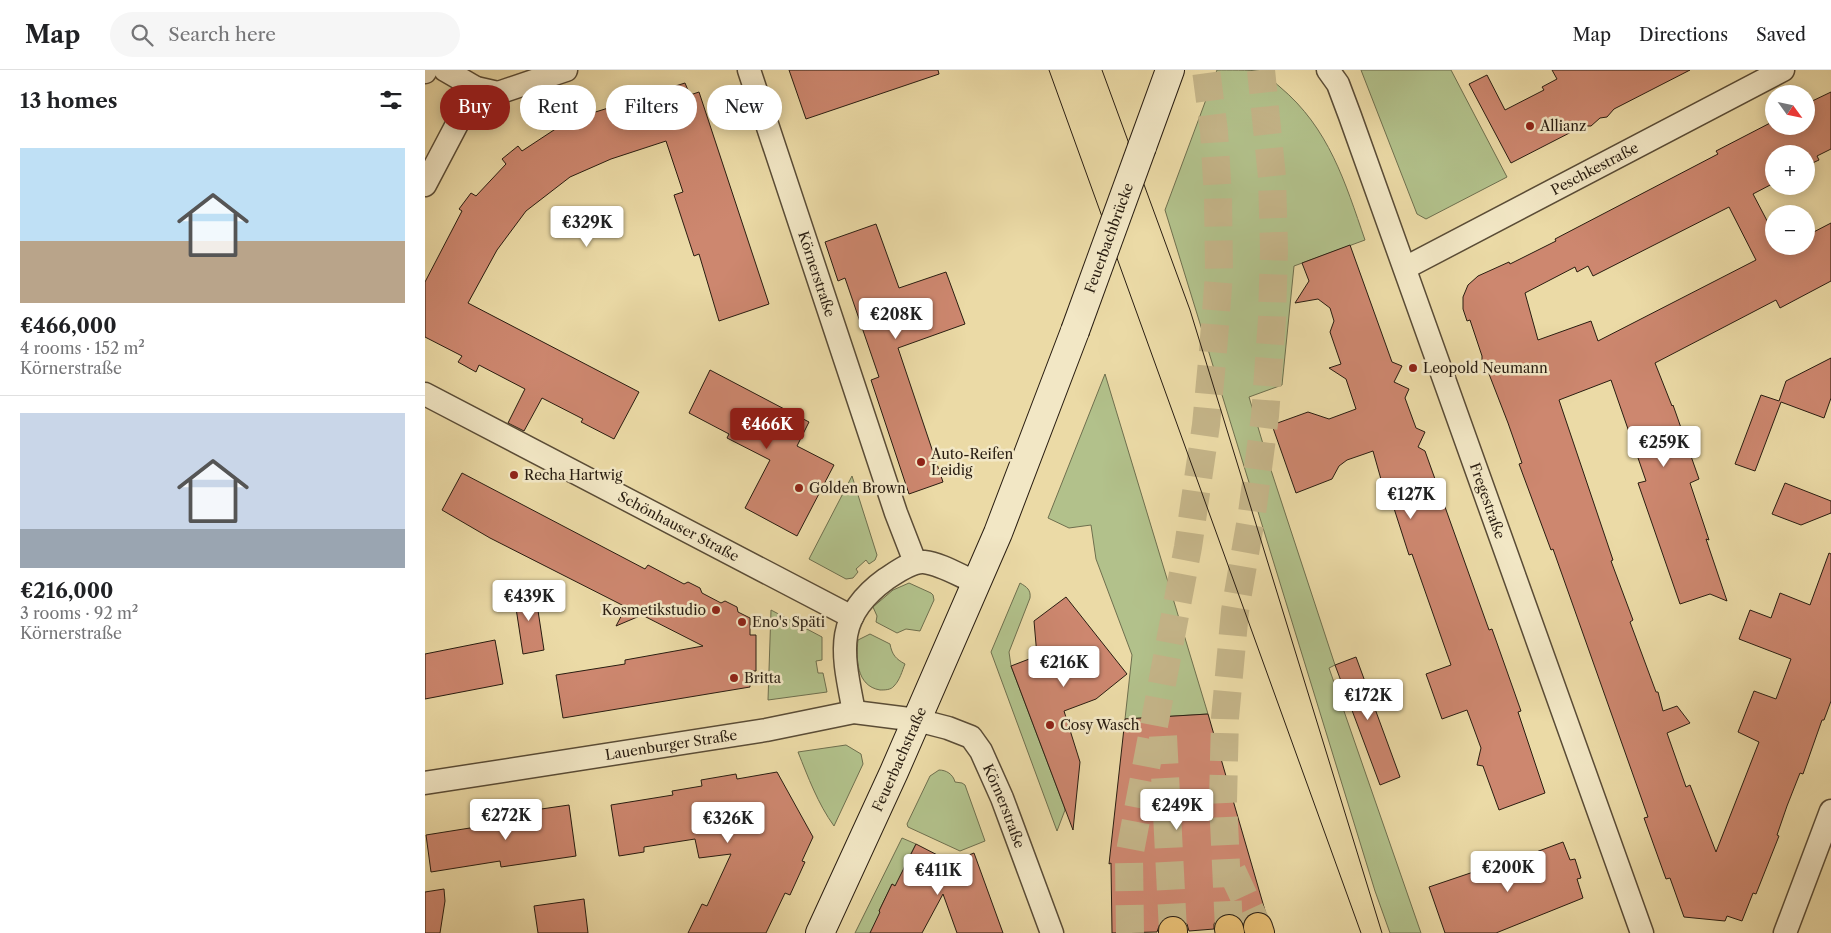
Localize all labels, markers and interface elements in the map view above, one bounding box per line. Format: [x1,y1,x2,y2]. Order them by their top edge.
search box [110,12,460,57]
text: Map [25,20,80,49]
icon: search [128,21,156,49]
text: Search here [168,23,276,46]
text: Map [1572,24,1611,46]
text: Directions [1639,24,1728,46]
text: Saved [1756,24,1806,46]
chip: Buy [440,85,510,130]
chip: Rent [520,85,596,130]
chip: Filters [606,85,697,130]
chip: New [707,85,782,130]
north arrow [1765,85,1815,135]
map controls [1765,85,1815,255]
icon: filters [377,86,405,114]
text: 13 homes [20,88,118,113]
place label: Allianz [1539,117,1586,135]
marker: Allianz [1524,120,1536,132]
street label: Peschkestraße [1548,138,1641,199]
button: + [1765,145,1815,195]
icon: home [168,180,258,270]
street label: Feuerbachbrücke [1081,180,1137,296]
button: − [1765,205,1815,255]
pin: €329K [552,206,622,248]
text: €329K [562,212,612,232]
street label: Körnerstraße [794,229,839,319]
pin: €208K [861,298,931,340]
text: €208K [870,304,922,324]
text: €466,000 [20,313,117,338]
text: 4 rooms · 152 m² [20,338,145,358]
text: Körnerstraße [20,358,122,378]
place label: Leopold Neumann [1423,359,1548,377]
marker: Leopold Neumann [1407,362,1419,374]
pin: €466K [732,408,802,450]
text: €466K [741,414,793,434]
pin: €259K [1629,426,1699,468]
text: €259K [1639,432,1689,452]
place label: Auto-Reifen Leidig [930,445,1014,479]
icon: home [168,446,258,536]
marker: Auto-Reifen Leidig [915,456,927,468]
street label: Fregestraße [1466,460,1509,541]
place label: Recha Hartwig [524,466,623,484]
marker: Recha Hartwig [508,469,520,481]
pin: €127K [1376,478,1446,520]
place label: Golden Brown [809,479,906,497]
marker: Golden Brown [793,482,805,494]
text: €127K [1387,484,1435,504]
street label: Schönhauser Straße [615,487,742,565]
text: €216,000 [20,578,113,603]
pin: €439K [494,580,564,622]
text: €439K [503,586,555,606]
place label: Kosmetikstudio [602,601,706,619]
text: 3 rooms · 92 m² [20,603,138,623]
marker: Kosmetikstudio [710,604,722,616]
place label: Eno's Späti [752,613,825,631]
marker: Eno's Späti [736,616,748,628]
text: Körnerstraße [20,623,122,643]
pin: €216K [1029,646,1099,688]
text: €216K [1039,652,1089,672]
place label: Britta [744,669,782,687]
marker: Britta [728,672,740,684]
pin: €172K [1333,678,1403,721]
text: €172K [1344,685,1392,705]
street label: Feuerbachstraße [868,704,930,814]
place label: Cosy Wasch [1060,716,1140,734]
marker: Cosy Wasch [1044,719,1056,731]
street label: Lauenburger Straße [604,726,738,764]
street label: Körnerstraße [979,761,1029,851]
pin: €249K [1142,788,1212,831]
text: €249K [1151,795,1203,815]
pin: €272K [471,798,541,841]
pin: €326K [693,802,763,844]
text: €272K [481,805,531,825]
text: €326K [703,808,754,828]
pin: €200K [1473,850,1543,893]
pin: €411K [903,854,973,896]
text: €200K [1482,857,1534,877]
text: €411K [915,860,961,880]

